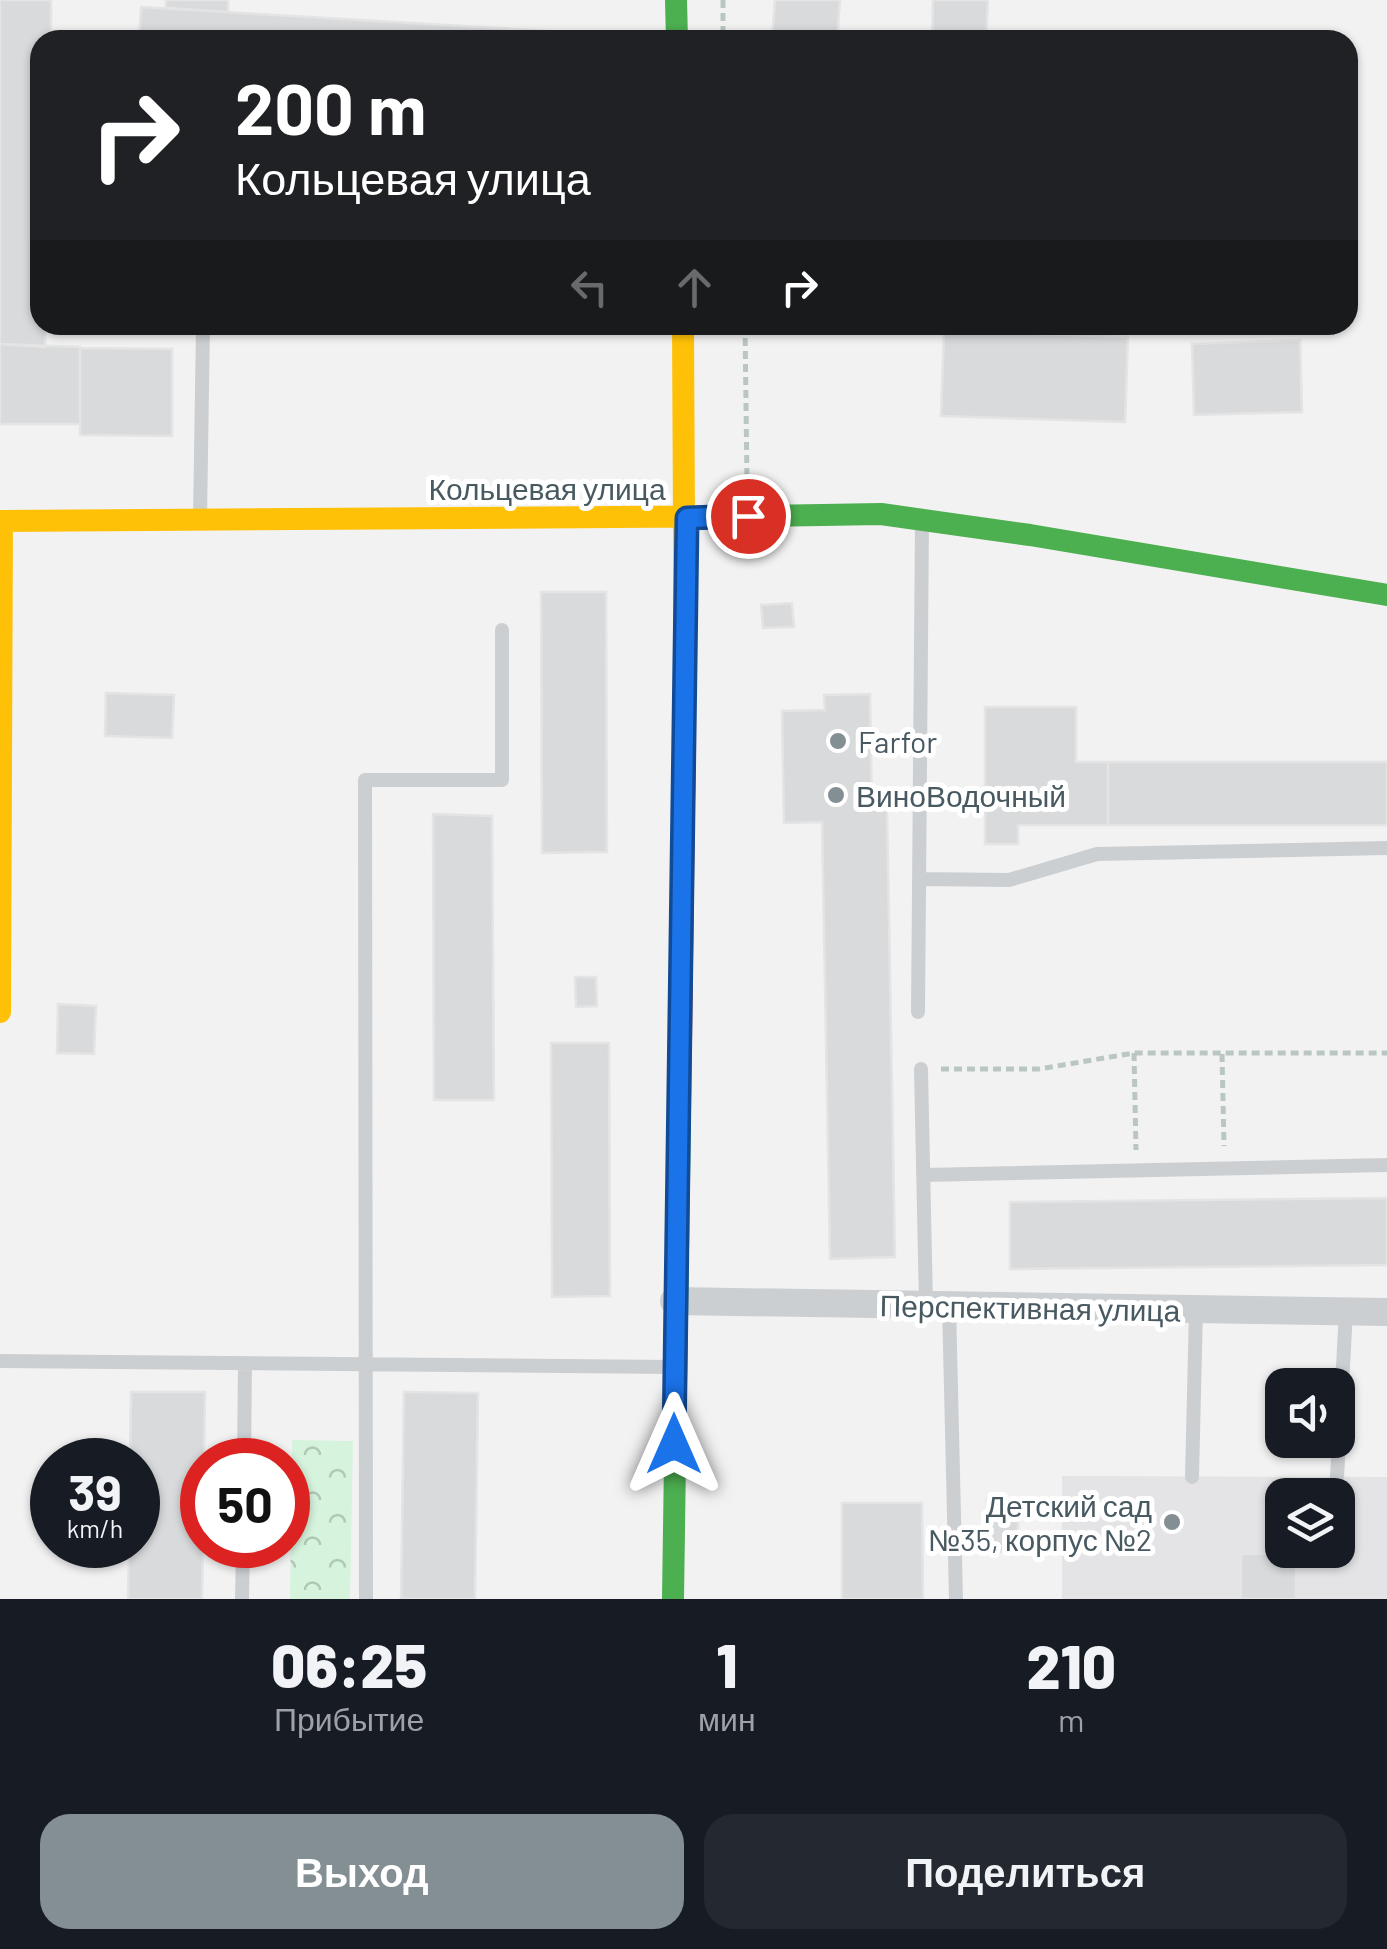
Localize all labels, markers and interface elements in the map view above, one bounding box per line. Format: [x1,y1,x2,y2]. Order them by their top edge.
text: 200 m [235,65,426,149]
icon: right [70,70,200,200]
text: Кольцевая улица [235,150,591,204]
icon: left [562,260,617,315]
icon: ahead [667,260,722,315]
icon: right [772,260,827,315]
street label: Кольцевая улица [428,470,666,506]
pin [706,474,791,559]
icon: arrive [721,489,776,544]
place label: Farfor [858,723,937,759]
marker: Farfor [827,730,849,752]
place label: ВиноВодочный [856,777,1066,813]
marker: ВиноВодочный [825,784,847,806]
street label: Перспективная улица [879,1286,1181,1328]
map controls [1265,1368,1355,1568]
button: sound [1265,1368,1355,1458]
position arrow [622,1392,726,1496]
speed limit sign: 50 [180,1438,310,1568]
text: 39 [68,1461,122,1521]
button: layers [1265,1478,1355,1568]
place label: Детский сад №35, корпус №2 [928,1487,1152,1557]
marker: Детский сад №35, корпус №2 [1161,1511,1183,1533]
text: km/h [67,1513,123,1543]
text: 06:25 [271,1628,427,1700]
text: 1 [716,1628,738,1700]
text: 210 [1027,1629,1116,1701]
text: Прибытие [274,1699,424,1737]
text: мин [698,1699,756,1737]
text: m [1058,1700,1085,1738]
button: Выход [40,1814,684,1929]
button: Поделиться [704,1814,1347,1929]

